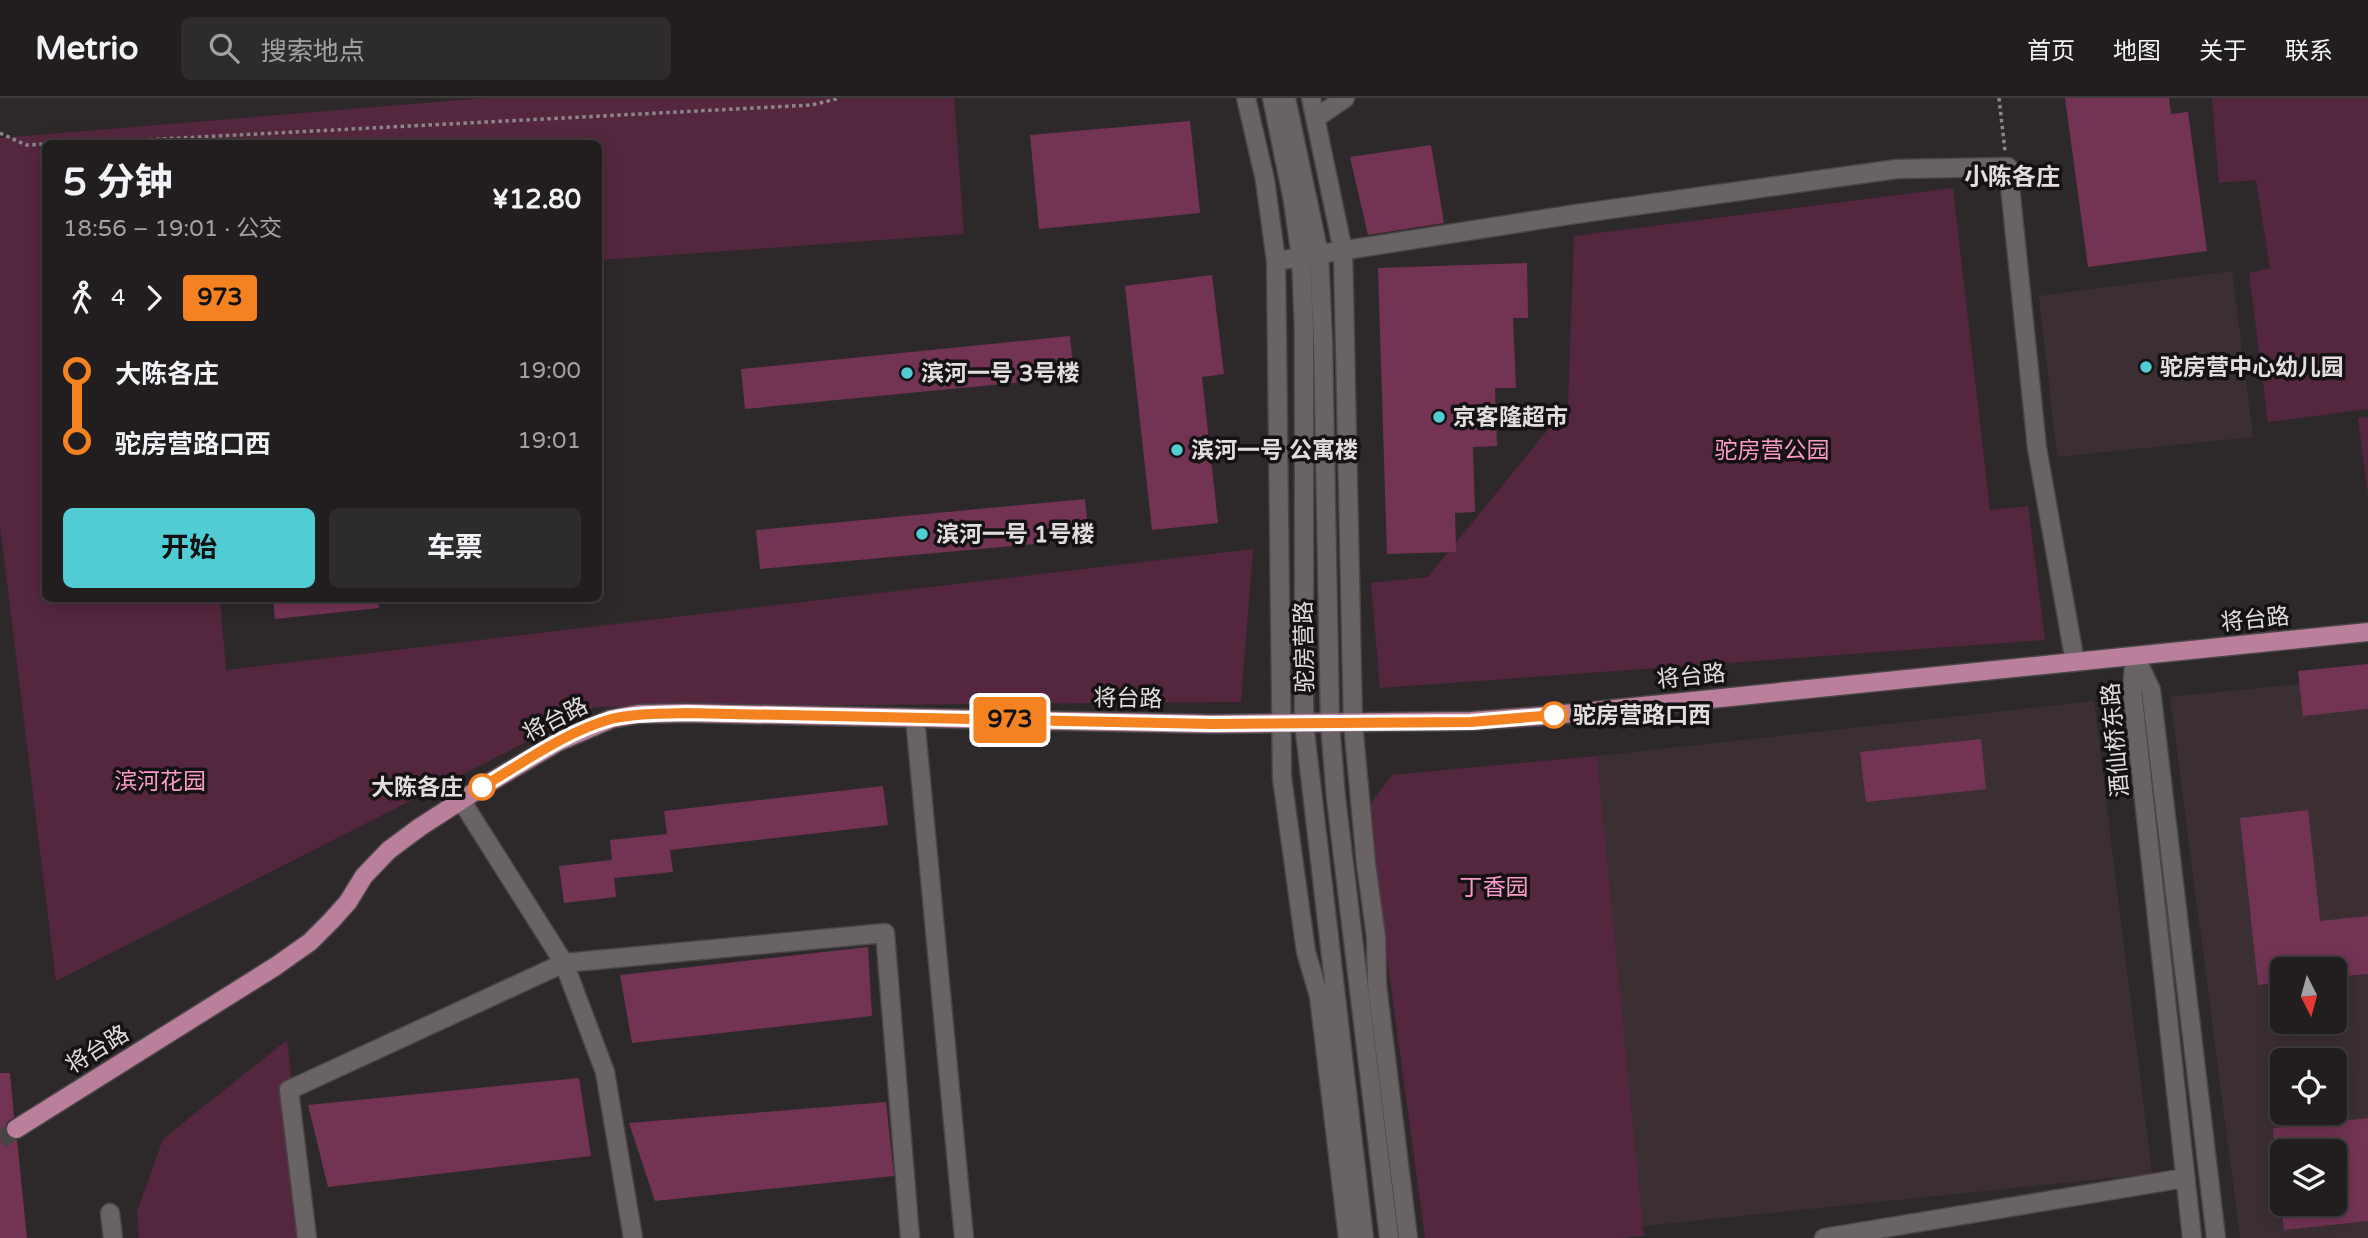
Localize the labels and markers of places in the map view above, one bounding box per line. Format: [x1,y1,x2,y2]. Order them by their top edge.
place label: 驼房营中心幼儿园 [2160,354,2344,382]
marker: 驼房营中心幼儿园 [2138,359,2154,375]
place label: 滨河一号 3号楼 [921,360,1079,388]
marker: 滨河一号 3号楼 [899,365,915,381]
place label: 京客隆超市 [1453,404,1568,432]
marker: 京客隆超市 [1431,409,1447,425]
place label: 滨河一号 公寓楼 [1191,437,1358,465]
marker: 滨河一号 公寓楼 [1169,442,1185,458]
place label: 滨河一号 1号楼 [936,521,1094,549]
marker: 滨河一号 1号楼 [914,526,930,542]
marker: 驼房营路口西 [1541,702,1567,728]
place label: 驼房营路口西 [1573,702,1711,730]
place label: 大陈各庄 [371,774,463,802]
marker: 大陈各庄 [469,774,495,800]

